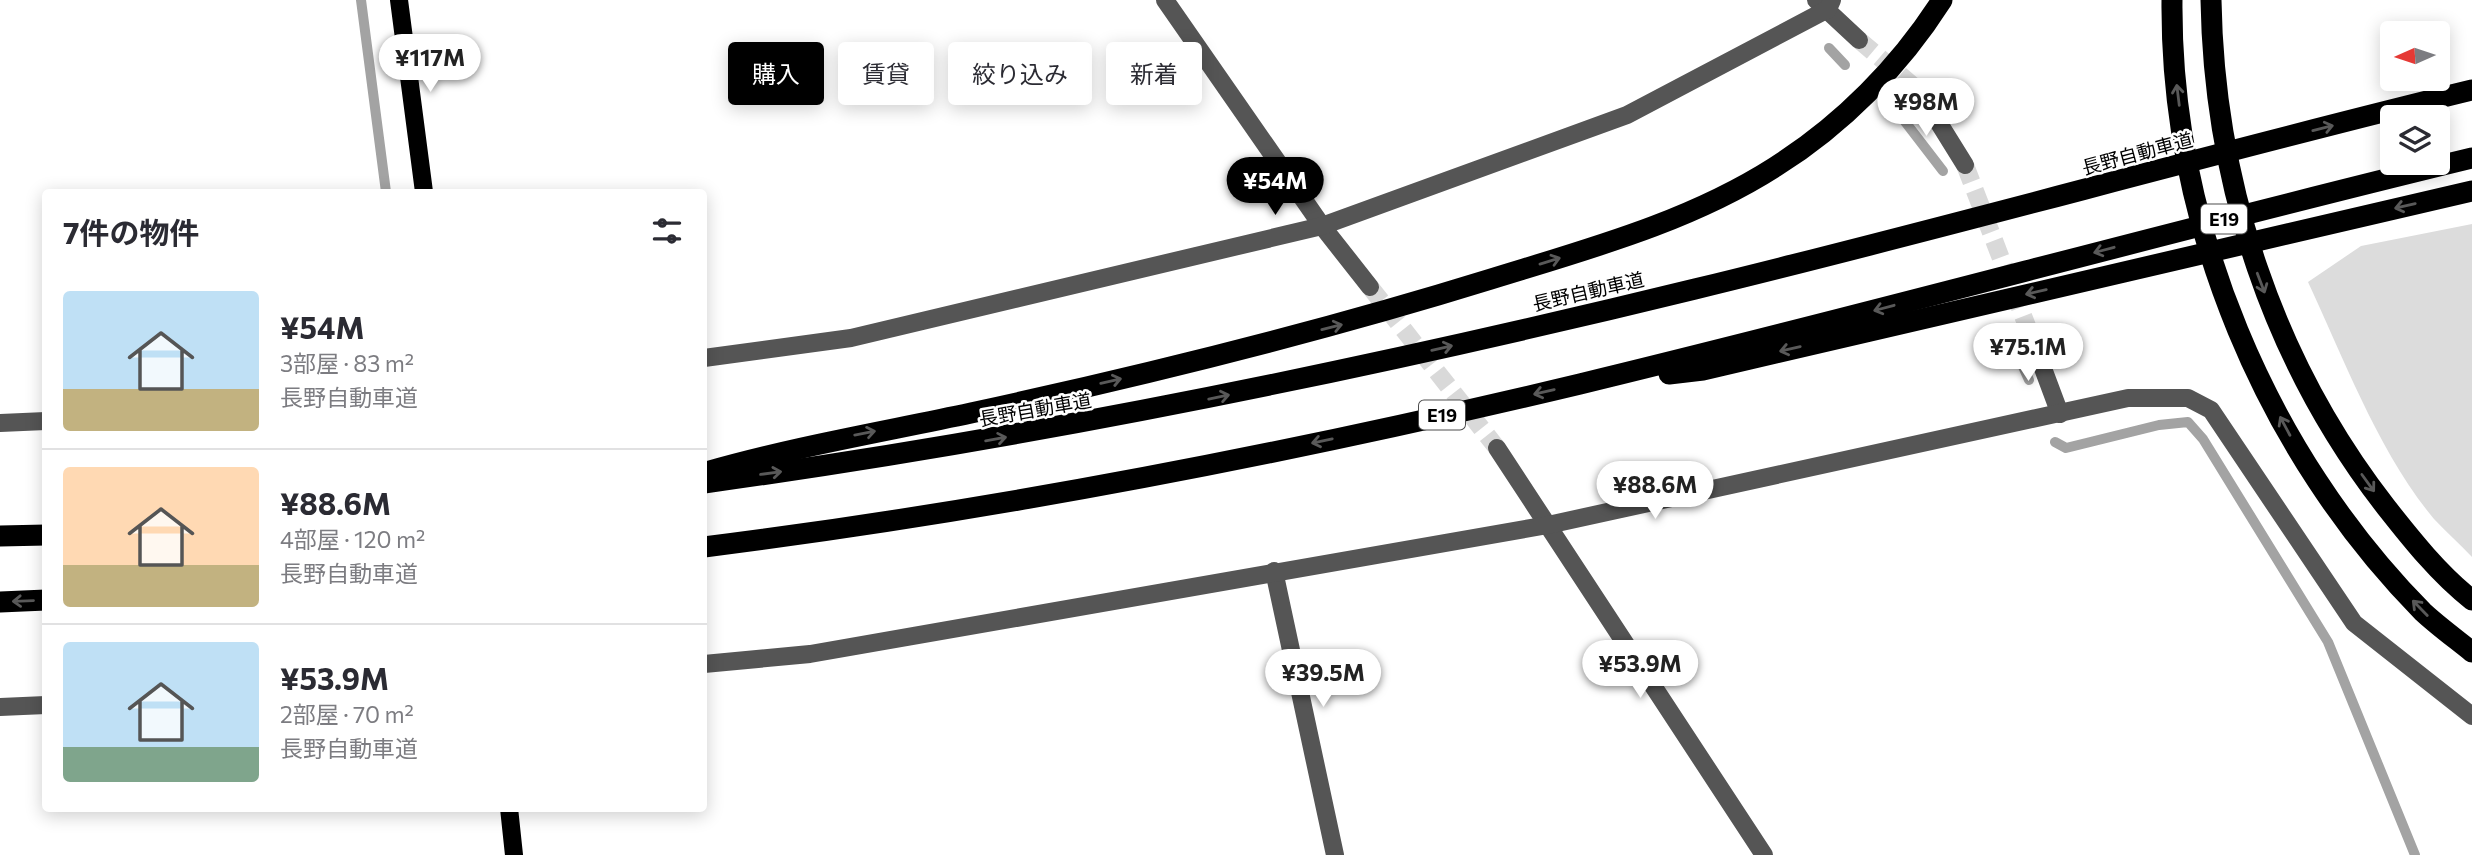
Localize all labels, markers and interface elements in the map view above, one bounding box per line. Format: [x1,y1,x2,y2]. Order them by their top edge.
north arrow [2380,21,2450,91]
map controls [2380,21,2450,175]
pin: ¥117M [381,34,479,94]
chip: 購入 [728,42,824,105]
chip: 賃貸 [838,42,934,105]
chip: 絞り込み [948,42,1092,105]
chip: 新着 [1106,42,1202,105]
text: ¥117M [395,43,465,71]
pin: ¥98M [1885,78,1967,138]
one-way arrow [2171,84,2184,107]
text: ¥98M [1893,87,1959,115]
button: layers [2380,105,2450,175]
one-way arrow [2311,121,2334,134]
street label: 長野自動車道 [2079,127,2195,179]
pin: ¥54M [1234,158,1316,217]
text: ¥54M [1243,166,1307,194]
one-way arrow [2394,200,2417,213]
road number: E19 [2201,204,2247,233]
icon: filters [648,212,686,250]
text: 7件の物件 [63,213,200,250]
one-way arrow [2093,245,2115,258]
one-way arrow [1539,253,1561,266]
street label: 長野自動車道 [1530,267,1646,315]
one-way arrow [2256,272,2269,294]
one-way arrow [2025,286,2048,300]
one-way arrow [1873,302,1896,315]
text: ¥54M [280,308,364,345]
icon: home [119,319,203,403]
one-way arrow [1321,320,1343,333]
pin: ¥75.1M [1971,324,2085,383]
text: ¥75.1M [1989,332,2067,360]
one-way arrow [1430,341,1453,354]
one-way arrow [1779,343,1802,357]
text: 3部屋 · 83 m² [280,349,414,377]
one-way arrow [1100,373,1122,386]
text: 長野自動車道 [280,383,418,411]
one-way arrow [1533,386,1556,399]
street label: 長野自動車道 [977,388,1093,430]
one-way arrow [1208,389,1230,402]
road number: E19 [1419,400,1465,430]
one-way arrow [2277,416,2291,437]
one-way arrow [853,426,876,440]
one-way arrow [984,432,1007,445]
one-way arrow [1311,435,1334,449]
pin: ¥88.6M [1598,462,1712,521]
one-way arrow [759,467,782,480]
text: ¥88.6M [1613,470,1697,498]
one-way arrow [2361,473,2375,492]
text: ¥88.6M [280,484,391,521]
icon: home [119,495,203,579]
text: 4部屋 · 120 m² [280,525,425,553]
text: 長野自動車道 [280,559,418,587]
one-way arrow [12,594,35,607]
one-way arrow [2411,600,2428,617]
pin: ¥53.9M [1583,640,1697,700]
text: ¥53.9M [1598,649,1682,677]
pin: ¥39.5M [1266,650,1380,709]
text: ¥39.5M [1281,658,1365,686]
text: ¥53.9M [280,659,389,696]
icon: home [119,670,203,754]
text: 2部屋 · 70 m² [280,700,414,728]
text: 長野自動車道 [280,734,418,762]

